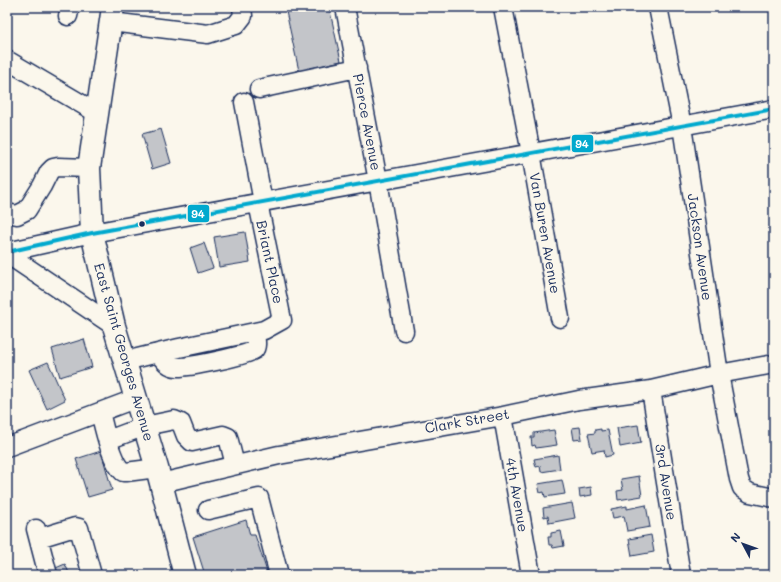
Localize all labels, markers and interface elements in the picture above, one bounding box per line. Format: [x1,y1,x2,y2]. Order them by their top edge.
street label: Pierce Avenue [349,72,386,172]
line badge: 94 [571,134,594,153]
text: 94 [575,136,589,151]
street label: Van Buren Avenue [525,171,566,295]
street label: Jackson Avenue [684,192,717,302]
line badge: 94 [187,204,210,223]
text: 94 [191,206,205,221]
street label: Briant Place [252,218,289,305]
unlabelled marker [137,219,147,229]
street label: East Saint Georges Avenue [90,261,159,443]
street label: Clark Street [423,404,511,437]
street label: 3rd Avenue [651,442,682,521]
street label: 4th Avenue [502,456,533,534]
north arrow [723,524,763,564]
text: N [727,529,743,545]

